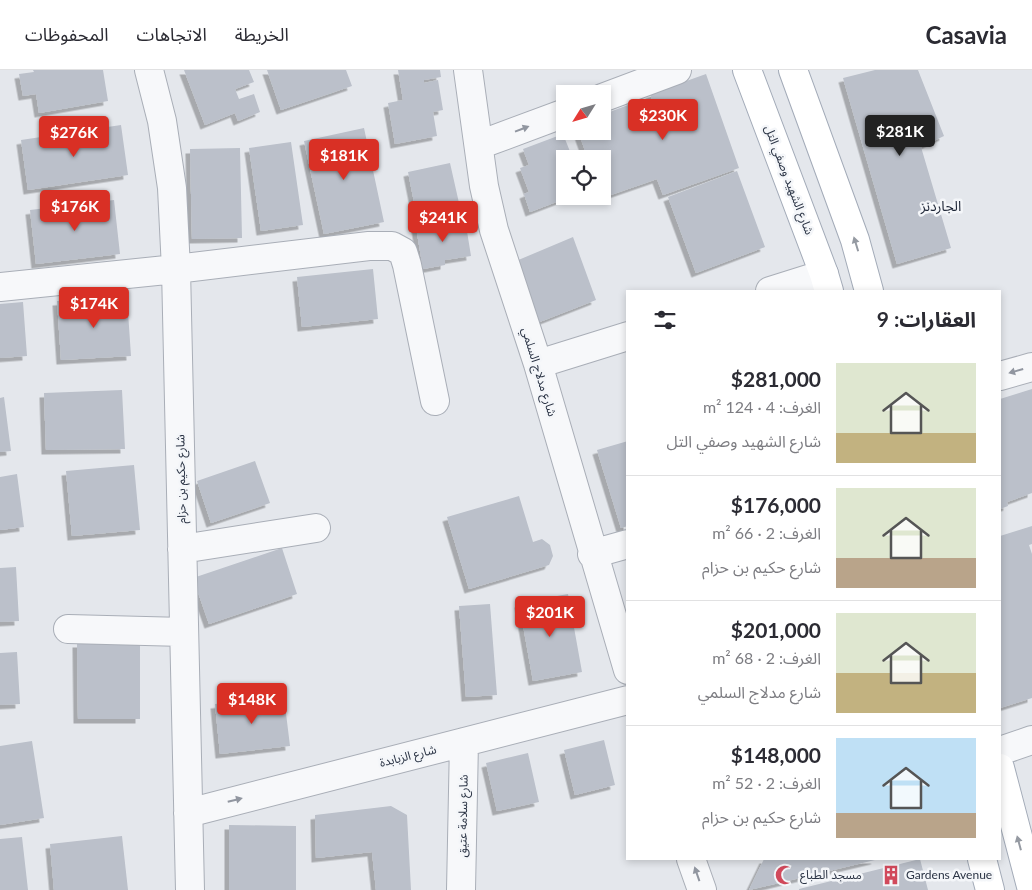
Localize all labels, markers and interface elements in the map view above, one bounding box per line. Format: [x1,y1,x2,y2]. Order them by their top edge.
text: Casavia [926,20,1007,49]
text: المحفوظات [25,23,109,45]
text: الاتجاهات [137,23,207,45]
text: الخريطة [235,23,289,45]
north arrow [556,85,611,140]
map controls [556,85,611,205]
pin: $230K [628,98,698,141]
text: $230K [639,105,687,124]
pin: $281K [865,114,935,157]
pin: $276K [39,116,109,158]
text: $281K [876,121,924,140]
text: $276K [50,122,98,141]
street label: شارع الشهيد وصفي التل [759,123,817,238]
one-way arrow [515,125,530,133]
pin: $181K [309,138,379,181]
text: $181K [320,145,368,164]
button: locate [556,150,611,205]
pin: $176K [40,190,110,232]
text: $176K [51,196,99,215]
district label: الجاردنز [920,197,961,215]
pin: $241K [408,200,478,243]
text: $241K [419,207,467,226]
one-way arrow [852,237,860,252]
pin: $174K [59,286,129,329]
text: $174K [70,293,118,312]
icon: filters [651,306,679,334]
text: العقارات: 9 [877,306,976,331]
street label: شارع مدلاج السلمي [516,325,560,419]
text: $281,000 [731,366,821,391]
one-way arrow [1008,368,1023,376]
icon: home [876,383,936,443]
text: الغرف: 4 · 124 m² [703,397,821,416]
text: شارع الشهيد وصفي التل [666,431,821,450]
street label: شارع حكيم بن حزام [172,434,191,524]
text: $176,000 [731,492,821,517]
icon: home [876,508,936,568]
text: الغرف: 2 · 66 m² [712,523,821,542]
text: شارع حكيم بن حزام [702,557,821,576]
pin: $201K [515,596,585,638]
text: $201K [526,602,574,621]
text: $201,000 [731,617,821,642]
icon: home [876,633,936,693]
text: الغرف: 2 · 68 m² [712,648,821,667]
pin: $148K [217,682,287,725]
text: شارع مدلاج السلمي [698,682,821,701]
text: $148K [228,689,276,708]
street label: شارع الزبابدة [378,741,438,772]
text: $148,000 [731,742,821,767]
icon: home [876,758,936,818]
text: الغرف: 2 · 52 m² [712,773,821,792]
street label: شارع سلامة عتيق [454,774,473,858]
one-way arrow [228,796,243,804]
text: شارع حكيم بن حزام [702,807,821,826]
one-way arrow [1015,835,1023,850]
mosque icon: مسجد الطباع [774,864,796,886]
building icon: Gardens Avenue [880,864,902,886]
one-way arrow [693,867,700,882]
place label: مسجد الطباع [800,867,862,884]
place label: Gardens Avenue [906,867,992,882]

